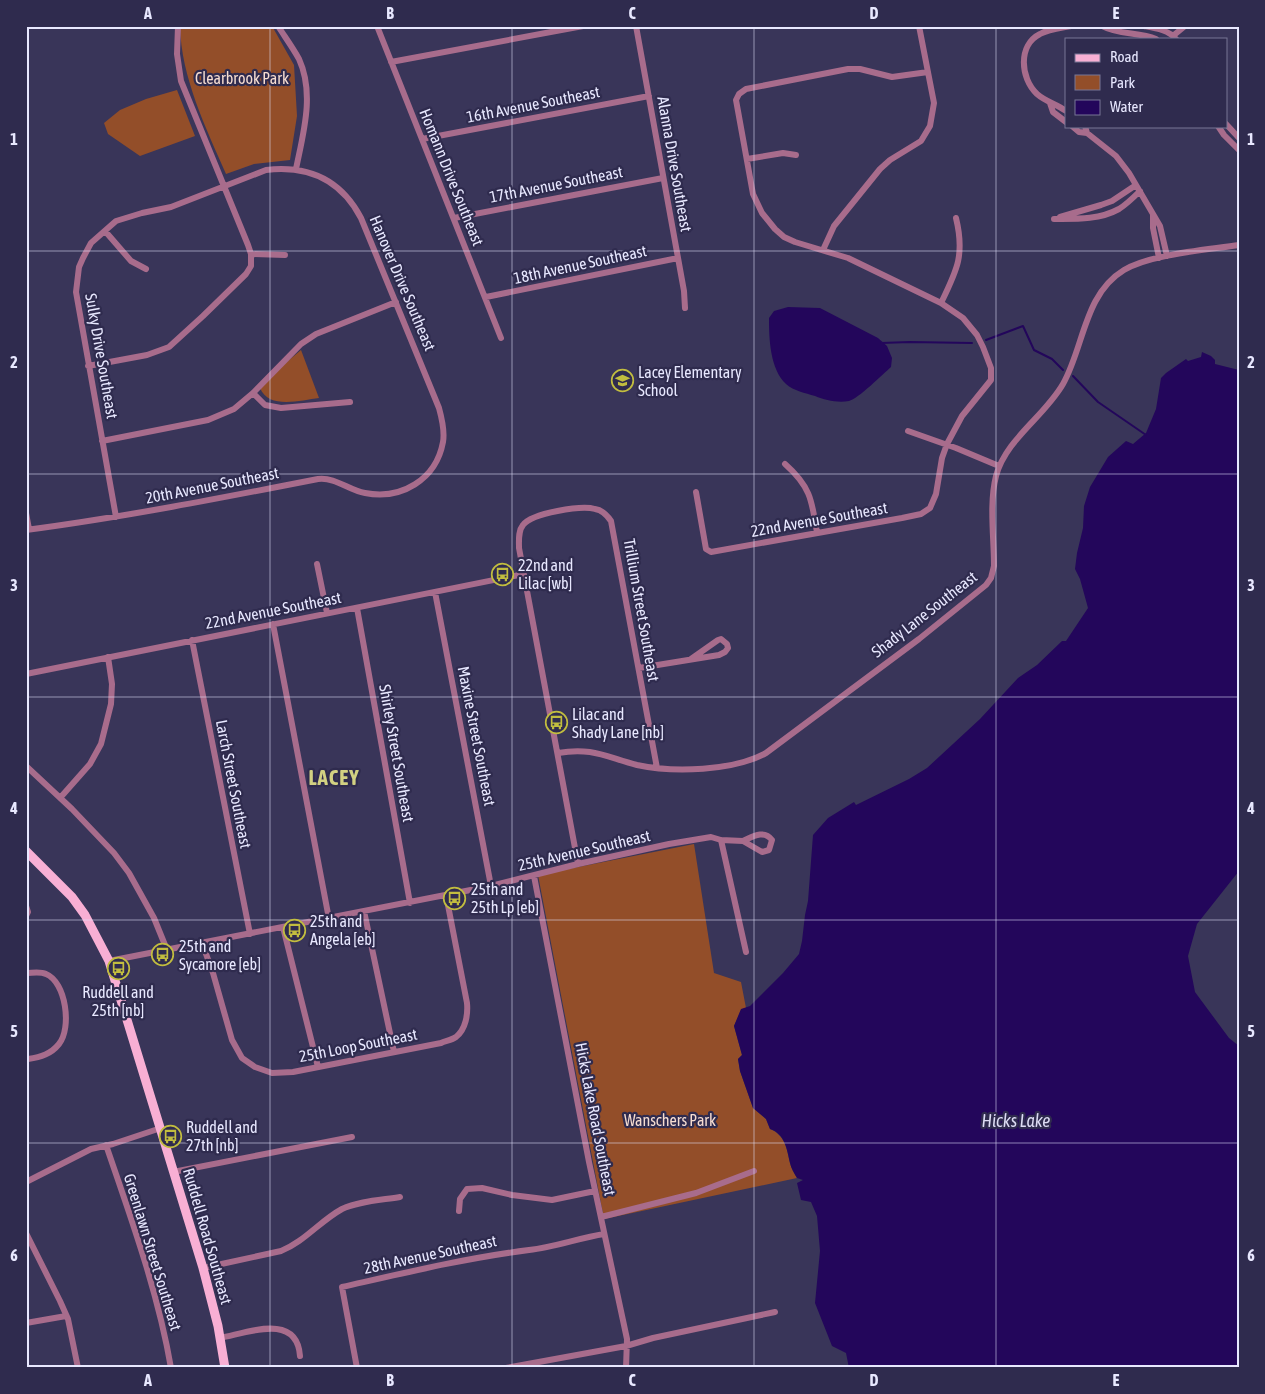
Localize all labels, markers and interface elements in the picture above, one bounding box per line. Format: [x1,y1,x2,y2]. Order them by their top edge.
text: A [143,4,152,22]
text: B [386,4,394,22]
text: C [628,4,636,22]
text: D [870,4,879,22]
text: E [1113,4,1120,22]
legend [1065,38,1228,128]
text: Road [1110,48,1139,65]
park label: Clearbrook Park [195,69,289,87]
text: Park [1110,74,1135,91]
street label: 16th Avenue Southeast [465,82,602,126]
street label: Alanna Drive Southeast [654,95,696,234]
text: Water [1110,98,1143,115]
street label: Homann Drive Southeast [416,106,488,248]
text: 1 [10,130,18,148]
text: 1 [1247,130,1255,148]
street label: 17th Avenue Southeast [488,162,625,206]
street label: Hanover Drive Southeast [366,213,440,354]
street label: 18th Avenue Southeast [512,241,648,287]
street label: Sulky Drive Southeast [81,292,122,421]
text: 2 [10,353,18,371]
text: 2 [1247,353,1255,371]
place label: Lacey Elementary School [638,363,742,399]
school or university icon: Lacey Elementary School [610,369,634,393]
street label: 20th Avenue Southeast [144,463,281,507]
street label: 22nd Avenue Southeast [749,498,889,540]
street label: Trillium Street Southeast [621,537,663,683]
place label: 22nd and Lilac [wb] [518,556,573,592]
bus stop icon: 22nd and Lilac [wb] [490,562,514,586]
street label: Shady Lane Southeast [868,567,981,661]
text: 3 [10,576,18,594]
text: 3 [1247,576,1255,594]
street label: 22nd Avenue Southeast [203,588,343,632]
street label: Maxine Street Southeast [455,665,499,808]
street label: Shirley Street Southeast [375,683,418,824]
place label: Lilac and Shady Lane [nb] [572,705,664,742]
bus stop icon: Lilac and Shady Lane [nb] [544,711,568,735]
street label: Larch Street Southeast [213,718,255,850]
district label: LACEY [308,765,360,789]
text: 4 [9,799,18,817]
text: 4 [1246,799,1255,817]
street label: 25th Avenue Southeast [516,826,652,874]
place label: 25th and 25th Lp [eb] [471,880,539,917]
bus stop icon: 25th and 25th Lp [eb] [443,886,467,910]
place label: 25th and Angela [eb] [310,912,376,949]
bus stop icon: 25th and Angela [eb] [282,918,306,942]
place label: 25th and Sycamore [eb] [179,937,261,974]
bus stop icon: 25th and Sycamore [eb] [151,943,175,967]
bus stop icon: Ruddell and 25th [nb] [106,956,130,980]
place label: Ruddell and 25th [nb] [82,983,154,1019]
text: 5 [10,1022,18,1040]
text: 5 [1247,1022,1255,1040]
street label: 25th Loop Southeast [297,1025,419,1066]
street label: Hicks Lake Road Southeast [572,1041,620,1197]
water label: Hicks Lake [981,1110,1051,1131]
park label: Wanschers Park [624,1111,716,1129]
place label: Ruddell and 27th [nb] [186,1118,258,1154]
bus stop icon: Ruddell and 27th [nb] [158,1124,182,1148]
street label: Ruddell Road Southeast [180,1166,236,1307]
street label: Greenlawn Street Southeast [121,1171,186,1333]
street label: 28th Avenue Southeast [362,1231,498,1277]
text: 6 [10,1246,18,1264]
text: 6 [1247,1246,1255,1264]
text: A [143,1371,152,1389]
text: B [386,1371,394,1389]
text: C [628,1371,636,1389]
text: D [870,1371,879,1389]
text: E [1113,1371,1120,1389]

